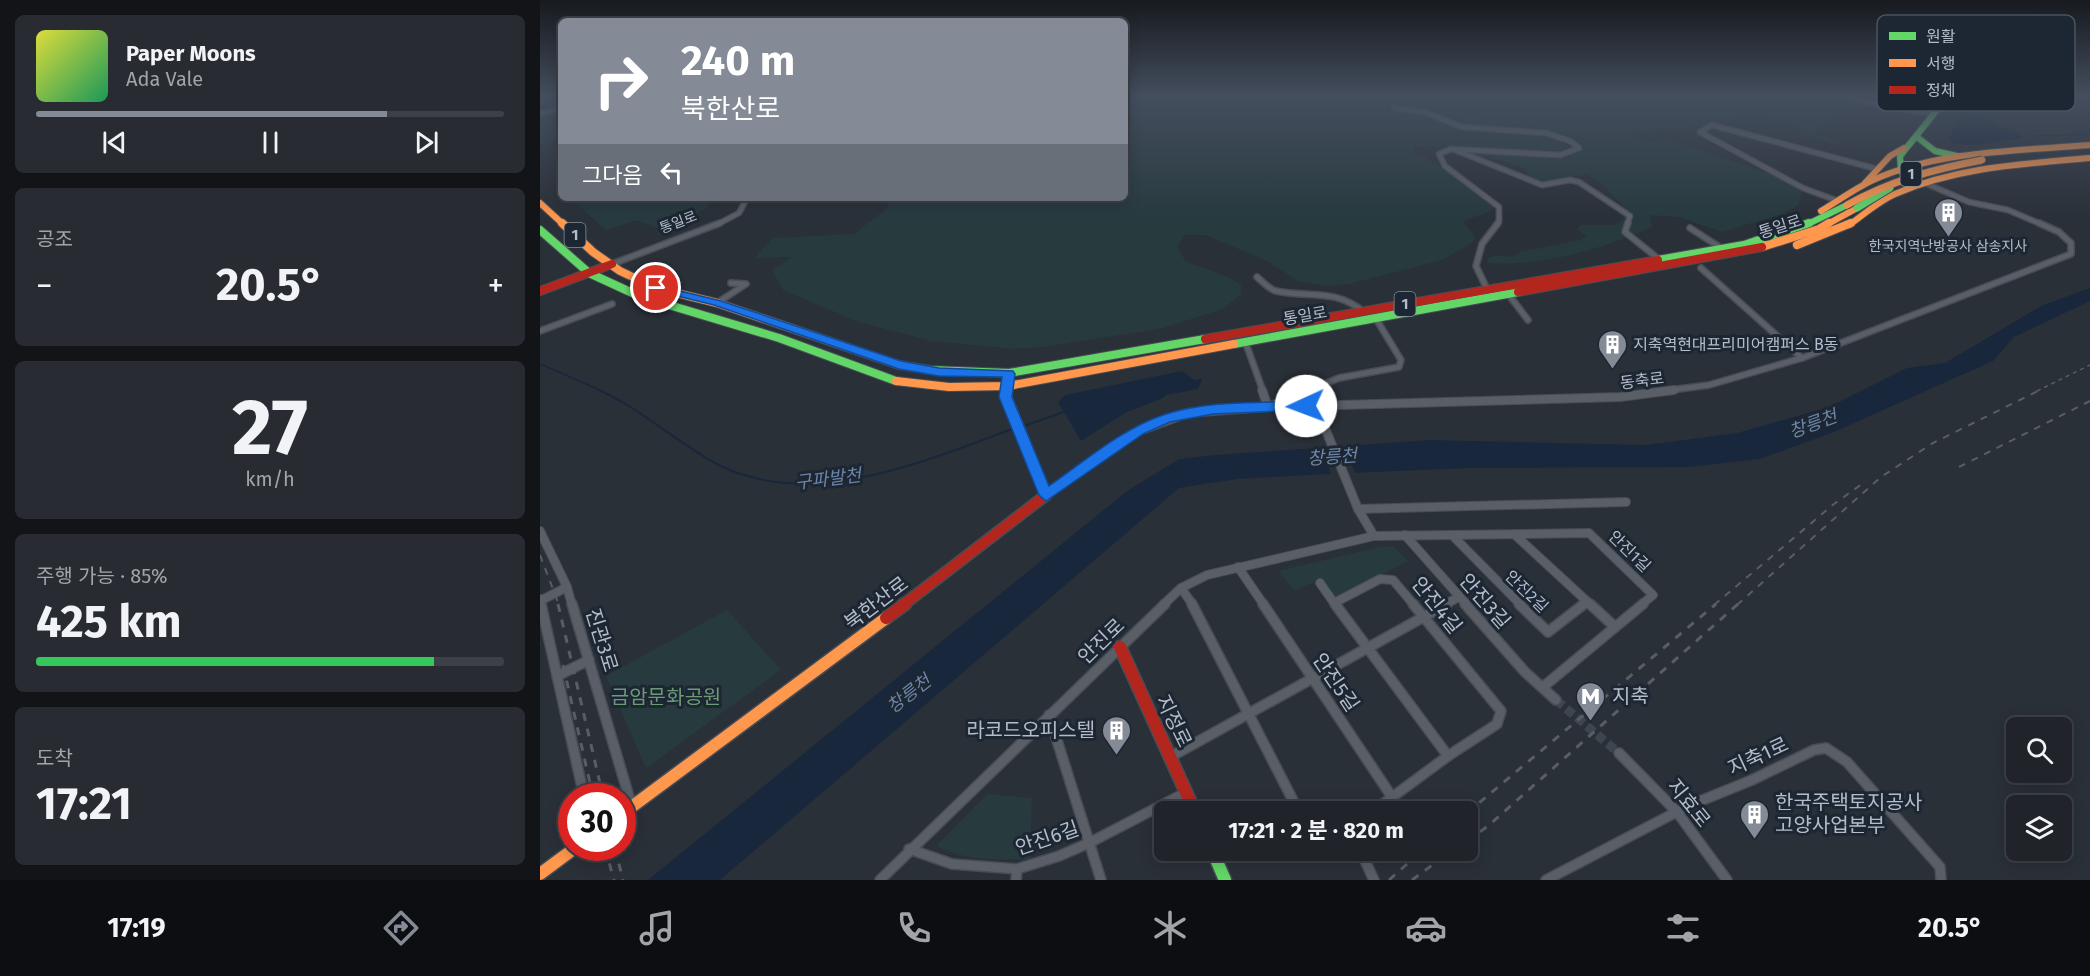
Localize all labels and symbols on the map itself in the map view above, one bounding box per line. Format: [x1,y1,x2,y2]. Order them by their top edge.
legend [1877,15,2075,111]
text: 원활 [1926,27,1956,46]
text: 서행 [1926,54,1955,73]
text: 정체 [1926,81,1955,100]
road number: 1 [1900,162,1922,186]
building icon: 한국지역난방공사 삼송지사 [1932,196,1964,238]
street label: 통일로 [657,208,699,237]
street label: 통일로 [1756,211,1804,242]
road number: 1 [564,223,586,247]
place label: 한국지역난방공사 삼송지사 [1869,238,2027,255]
pin [630,262,681,313]
road number: 1 [1394,292,1416,316]
street label: 통일로 [1282,302,1329,329]
building icon: 지축역현대프리미어캠퍼스 B동 [1596,328,1628,370]
place label: 지축역현대프리미어캠퍼스 B동 [1633,335,1839,354]
street label: 동축로 [1619,368,1665,393]
position arrow [1274,374,1338,438]
water label: 창릉천 [1786,404,1842,443]
water label: 창릉천 [1306,444,1360,470]
water label: 구파발천 [794,464,865,494]
street label: 안진1길 [1605,527,1655,576]
street label: 안진2길 [1501,566,1552,616]
street label: 안진3길 [1455,569,1515,633]
street label: 북한산로 [839,571,913,635]
street label: 안진4길 [1407,572,1467,638]
street label: 진관3로 [581,605,623,675]
street label: 안진로 [1073,613,1129,669]
street label: 안진5길 [1308,648,1364,716]
water label: 창릉천 [883,669,937,718]
metro station icon: 지축 [1575,680,1607,722]
place label: 지축 [1612,684,1649,708]
park label: 금암문화공원 [611,685,721,709]
street label: 지정로 [1151,691,1197,751]
building icon: 라코드오피스텔 [1100,714,1132,756]
place label: 라코드오피스텔 [966,718,1095,742]
street label: 지축1로 [1724,732,1792,780]
street label: 지효로 [1662,774,1716,832]
speed limit sign: 30 [558,783,636,861]
place label: 한국주택토지공사 고양사업본부 [1775,790,1922,837]
building icon: 한국주택토지공사 고양사업본부 [1738,798,1770,840]
street label: 안진6길 [1012,816,1082,860]

